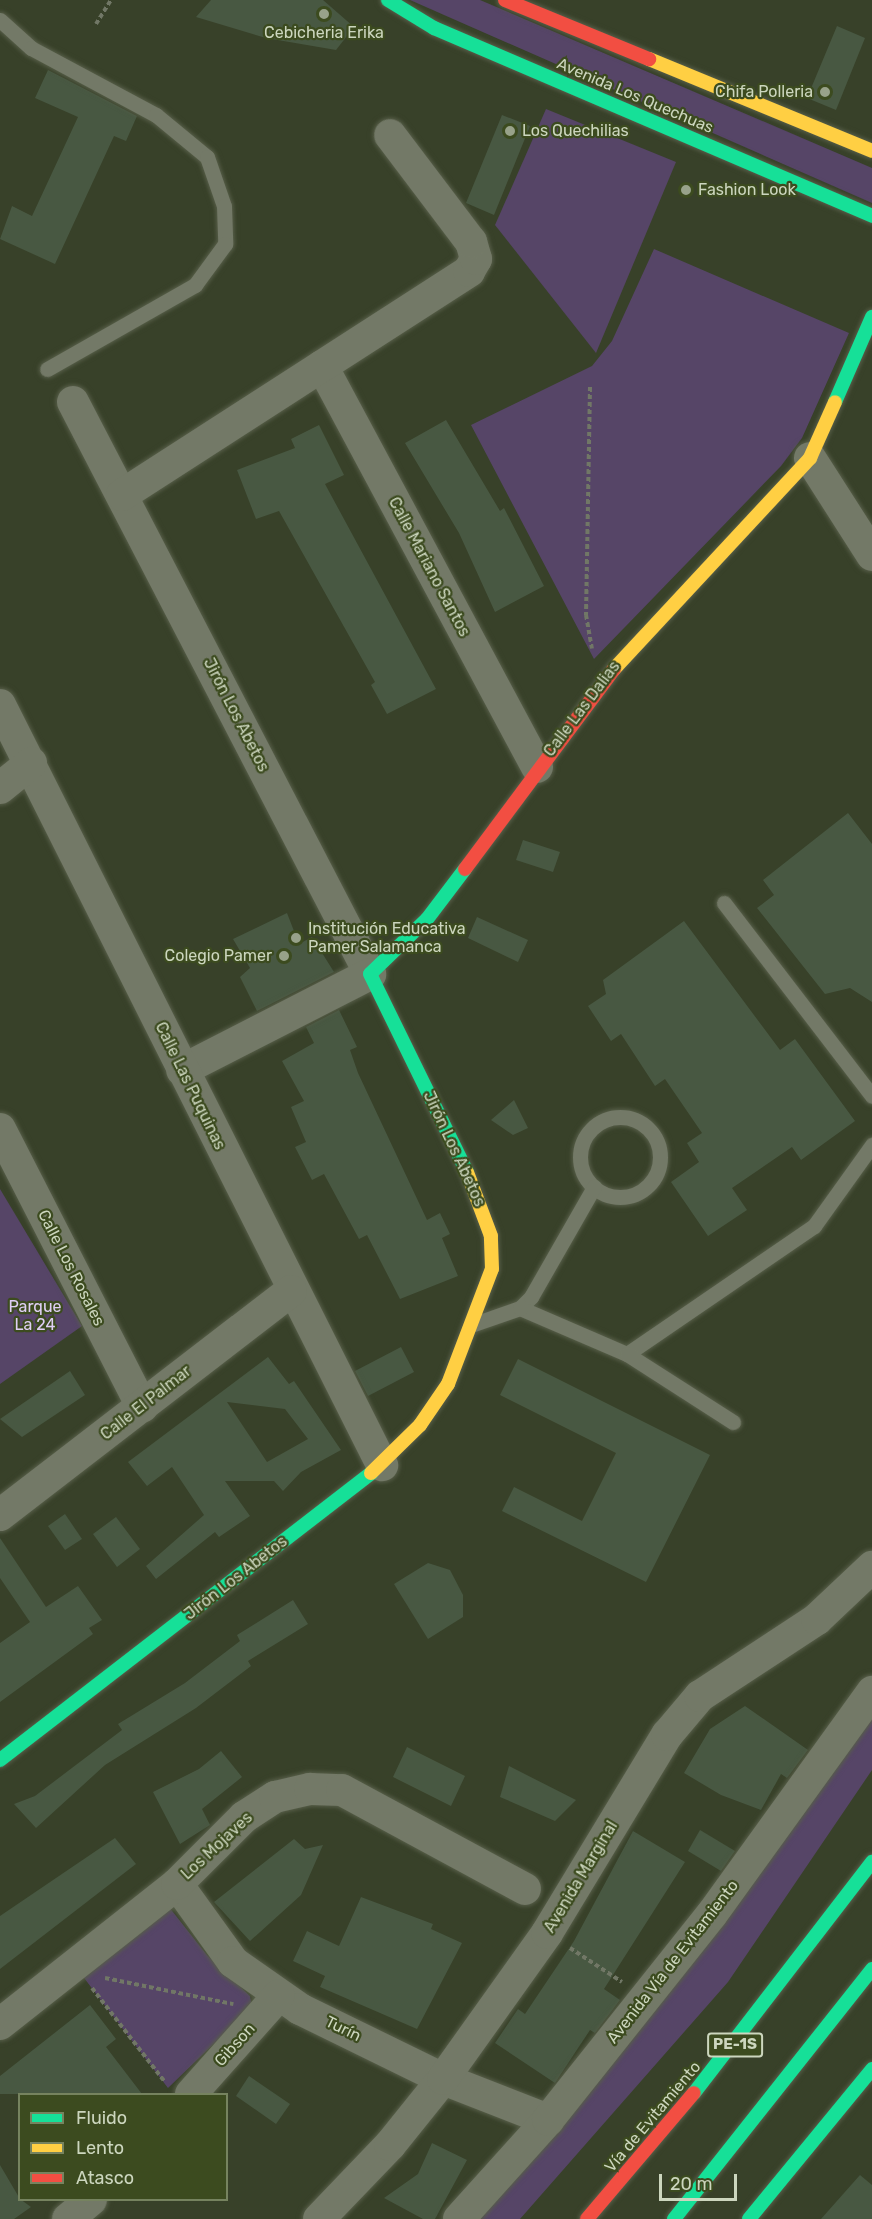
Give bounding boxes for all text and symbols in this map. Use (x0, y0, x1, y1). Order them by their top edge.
marker: Cebicheria Erika (317, 7, 331, 21)
place label: Cebicheria Erika (264, 23, 384, 43)
street label: Avenida Los Quechuas (554, 54, 716, 138)
place label: Chifa Polleria (715, 82, 813, 102)
marker: Chifa Polleria (818, 85, 832, 99)
place label: Los Quechilias (522, 121, 629, 141)
marker: Los Quechilias (503, 124, 517, 138)
place label: Fashion Look (698, 180, 796, 200)
marker: Fashion Look (679, 183, 693, 197)
street label: Calle Mariano Santos (384, 494, 474, 640)
street label: Jirón Los Abetos (199, 655, 273, 775)
street label: Calle Las Dalias (540, 657, 624, 761)
place label: Institución Educativa Pamer Salamanca (308, 919, 466, 957)
marker: Institución Educativa Pamer Salamanca (289, 931, 303, 945)
place label: Colegio Pamer (165, 946, 272, 966)
marker: Colegio Pamer (277, 949, 291, 963)
street label: Calle Las Puquinas (151, 1019, 229, 1153)
street label: Jirón Los Abetos (419, 1088, 489, 1210)
street label: Calle Los Rosales (33, 1207, 109, 1329)
park label: Parque La 24 (9, 1297, 61, 1335)
street label: Calle El Palmar (97, 1362, 195, 1444)
street label: Jirón Los Abetos (181, 1532, 291, 1624)
street label: Los Mojaves (177, 1808, 257, 1884)
street label: Avenida Marginal (540, 1818, 622, 1936)
street label: Avenida Vía de Evitamiento (603, 1876, 743, 2048)
street label: Turín (322, 2012, 364, 2046)
street label: Gibson (211, 2020, 259, 2070)
road number: PE-1S (706, 2033, 764, 2057)
street label: Vía de Evitamiento (601, 2058, 705, 2176)
legend (18, 2093, 228, 2201)
text: Fluido (76, 2107, 127, 2129)
text: Lento (76, 2137, 124, 2159)
scale bar (662, 2162, 740, 2200)
text: Atasco (76, 2167, 134, 2189)
text: 20 m (670, 2173, 712, 2195)

